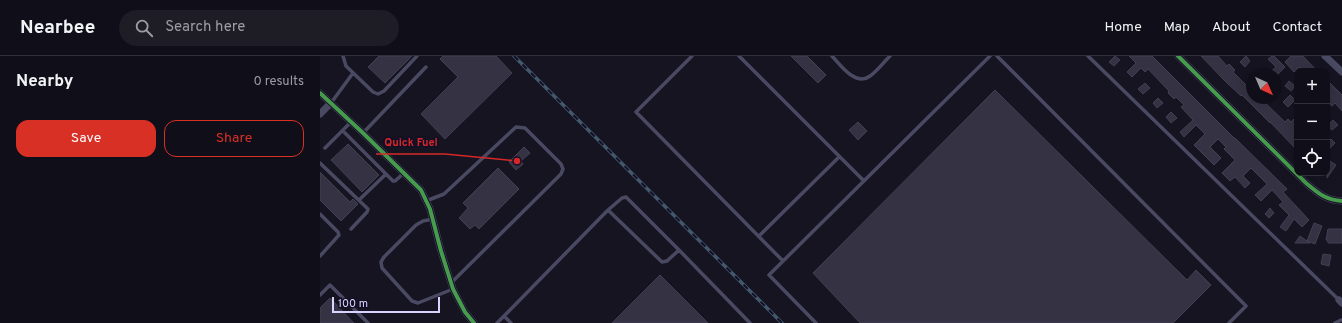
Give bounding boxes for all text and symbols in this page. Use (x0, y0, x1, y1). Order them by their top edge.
search box (119, 10, 399, 46)
text: Nearbee (20, 16, 95, 40)
icon: search (133, 17, 155, 39)
text: Search here (165, 18, 245, 37)
text: Home (1105, 19, 1142, 36)
text: Map (1164, 19, 1190, 36)
text: About (1212, 19, 1251, 36)
text: Contact (1273, 19, 1322, 36)
north arrow (1246, 68, 1282, 104)
map controls (1294, 68, 1330, 176)
button: + (1294, 68, 1330, 104)
text: Nearby (16, 71, 73, 93)
text: 0 results (253, 74, 304, 90)
button: − (1294, 104, 1330, 140)
button: Save (16, 120, 156, 157)
button: Share (164, 120, 304, 157)
callout: Quick Fuel (376, 131, 445, 154)
text: Quick Fuel (384, 136, 438, 150)
button: locate (1294, 140, 1330, 176)
scale bar (332, 295, 440, 314)
text: 100 m (338, 297, 368, 311)

